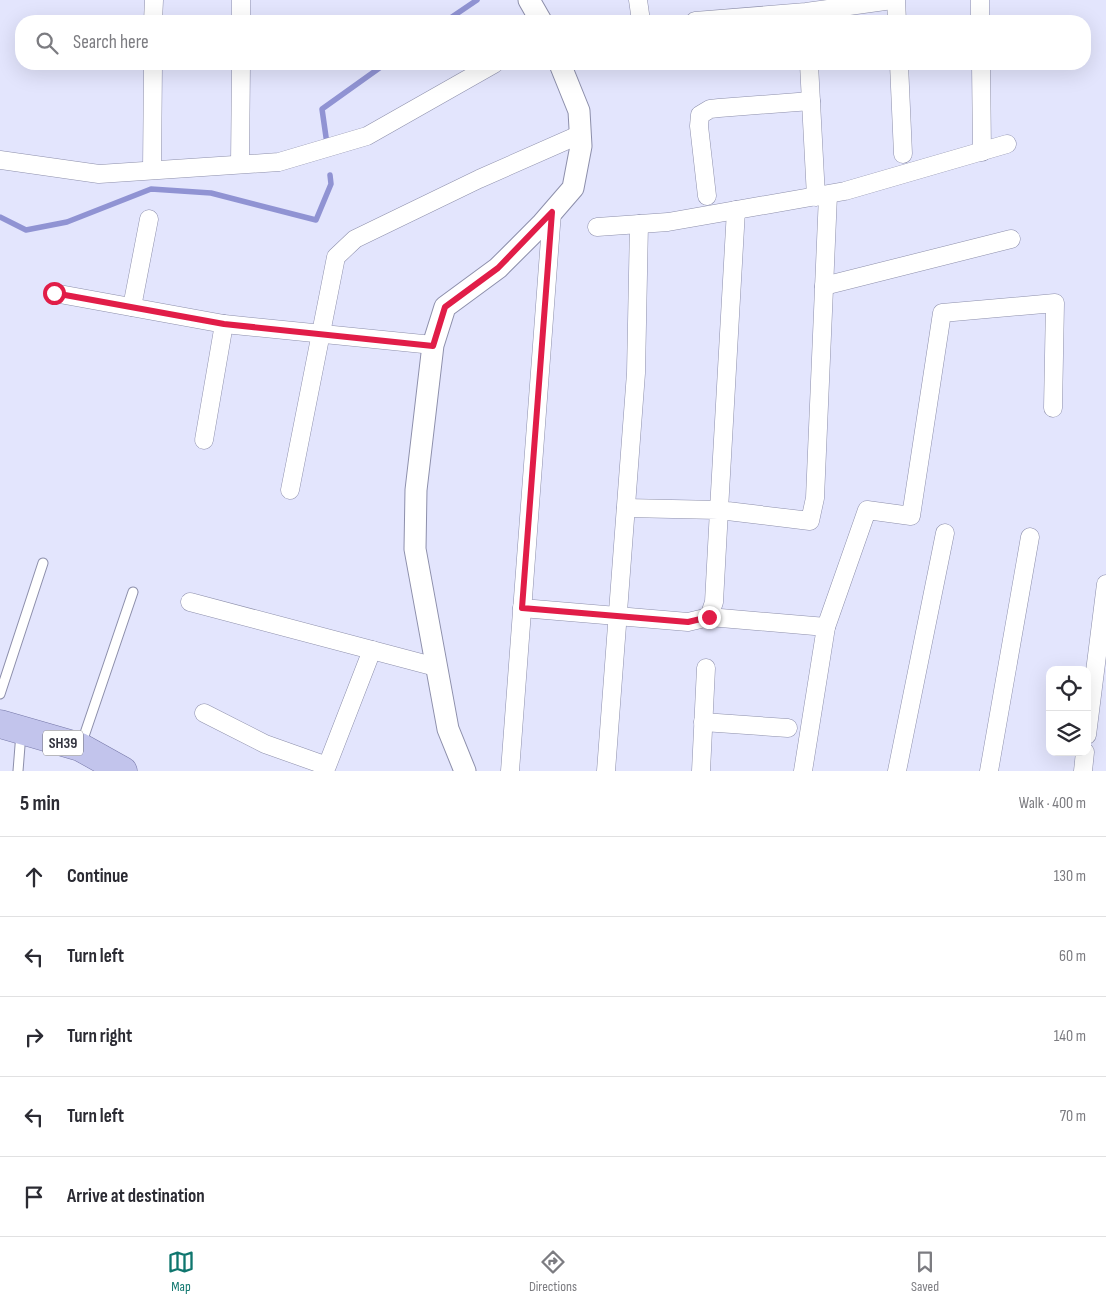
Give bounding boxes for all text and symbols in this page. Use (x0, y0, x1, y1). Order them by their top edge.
search box (15, 15, 1091, 70)
icon: search (33, 29, 61, 57)
text: Search here (73, 31, 149, 54)
route start (43, 282, 66, 305)
route end (698, 606, 721, 629)
map controls (1046, 666, 1091, 756)
button: locate (1046, 666, 1091, 711)
button: layers (1046, 711, 1091, 756)
road number: SH39 (43, 730, 83, 756)
text: 5 min (20, 791, 60, 816)
text: Walk · 400 m (1019, 794, 1086, 813)
icon: ahead (20, 863, 48, 891)
text: Continue (67, 865, 128, 888)
text: 130 m (1054, 867, 1086, 886)
icon: left (20, 943, 48, 971)
text: Turn left (67, 945, 124, 968)
text: 60 m (1059, 947, 1086, 966)
icon: right (20, 1023, 48, 1051)
text: Turn right (67, 1025, 132, 1048)
text: 140 m (1054, 1027, 1086, 1046)
icon: left (20, 1103, 48, 1131)
text: Turn left (67, 1105, 124, 1128)
text: 70 m (1060, 1107, 1086, 1126)
icon: arrive (20, 1183, 48, 1211)
text: Arrive at destination (67, 1185, 205, 1208)
tab: Map (167, 1248, 195, 1295)
tab: Directions (529, 1248, 577, 1295)
tab: Saved (911, 1248, 939, 1295)

